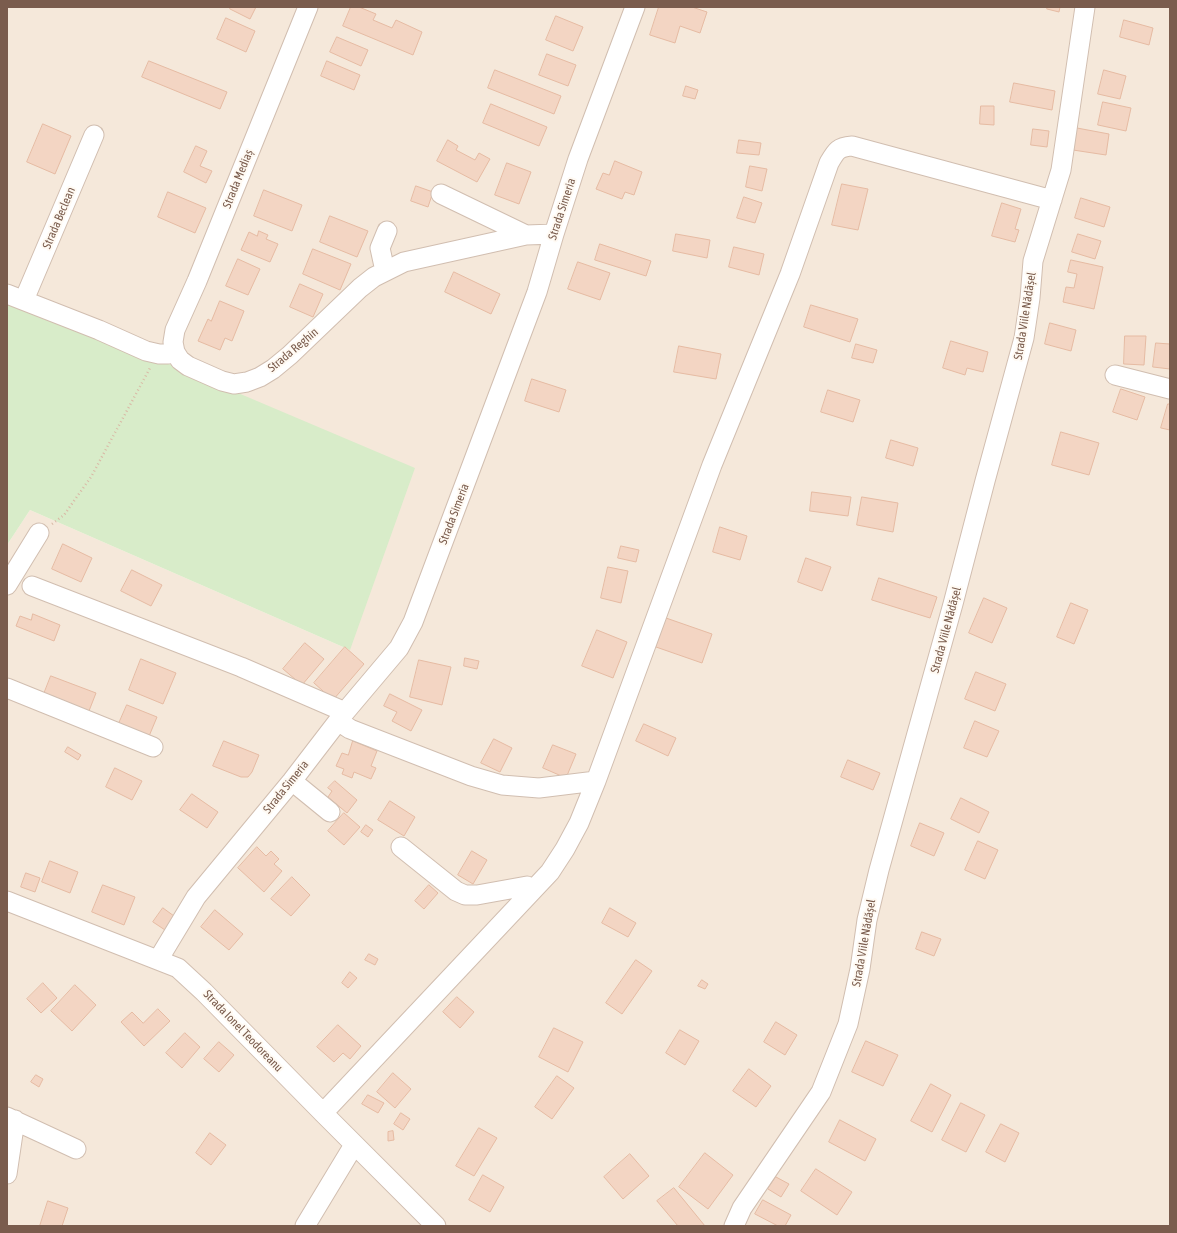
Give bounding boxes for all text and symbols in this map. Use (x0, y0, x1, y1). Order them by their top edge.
street label: Strada Mediaș (220, 148, 256, 210)
street label: Strada Simeria (545, 176, 579, 242)
street label: Strada Beclean (40, 185, 78, 251)
street label: Strada Viile Nădășel (1011, 271, 1039, 361)
street label: Strada Reghin (265, 325, 321, 375)
street label: Strada Simeria (436, 482, 472, 546)
street label: Strada Viile Nădășel (928, 585, 964, 675)
street label: Strada Simeria (260, 758, 312, 816)
street label: Strada Viile Nădășel (849, 898, 879, 988)
street label: Strada Ionel Teodoreanu (200, 987, 286, 1075)

